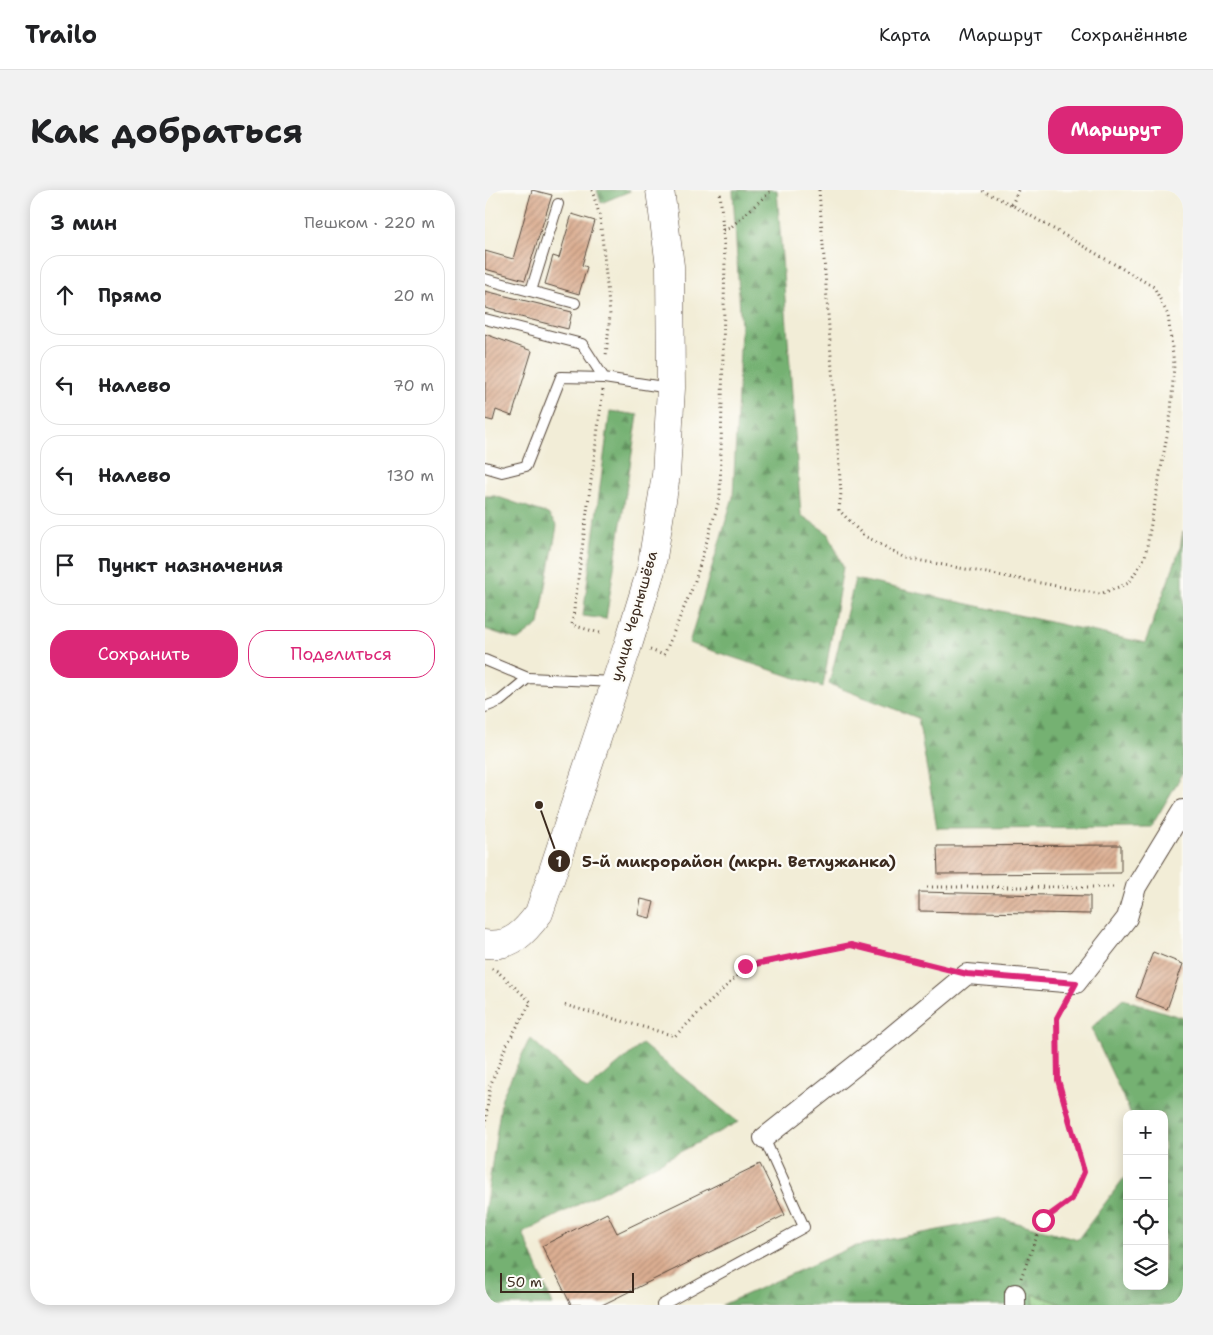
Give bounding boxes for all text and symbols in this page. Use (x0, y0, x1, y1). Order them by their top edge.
text: Trailo (25, 19, 97, 51)
text: Карта (879, 23, 930, 47)
text: Маршрут (958, 23, 1042, 47)
text: Сохранённые (1070, 23, 1188, 47)
button: Маршрут (1048, 106, 1183, 154)
text: Как добраться (30, 107, 303, 154)
text: 3 мин (50, 209, 117, 237)
text: Пешком · 220 m (304, 212, 435, 233)
icon: ahead (51, 281, 79, 309)
text: Прямо (98, 283, 162, 308)
text: 20 m (393, 285, 434, 306)
icon: left (51, 371, 79, 399)
text: Налево (98, 373, 171, 398)
text: 70 m (393, 375, 434, 396)
icon: left (51, 461, 79, 489)
text: Налево (98, 463, 171, 488)
text: 130 m (387, 465, 434, 486)
street label: улица Чернышёва (606, 548, 662, 684)
icon: arrive (51, 551, 79, 579)
text: Пункт назначения (98, 553, 283, 578)
button: Сохранить (50, 630, 238, 678)
button: Поделиться (248, 630, 435, 678)
callout: 5-й микрорайон (мкрн. Ветлужанка) (547, 846, 906, 877)
text: 5-й микрорайон (мкрн. Ветлужанка) (582, 851, 896, 872)
text: 1 (556, 852, 563, 872)
route end (734, 955, 757, 978)
map controls (1123, 1110, 1168, 1290)
button: + (1123, 1110, 1168, 1155)
button: − (1123, 1155, 1168, 1200)
button: locate (1123, 1200, 1168, 1245)
route start (1032, 1209, 1055, 1232)
button: layers (1123, 1245, 1168, 1290)
scale bar (500, 1270, 634, 1293)
text: 50 m (507, 1273, 542, 1291)

